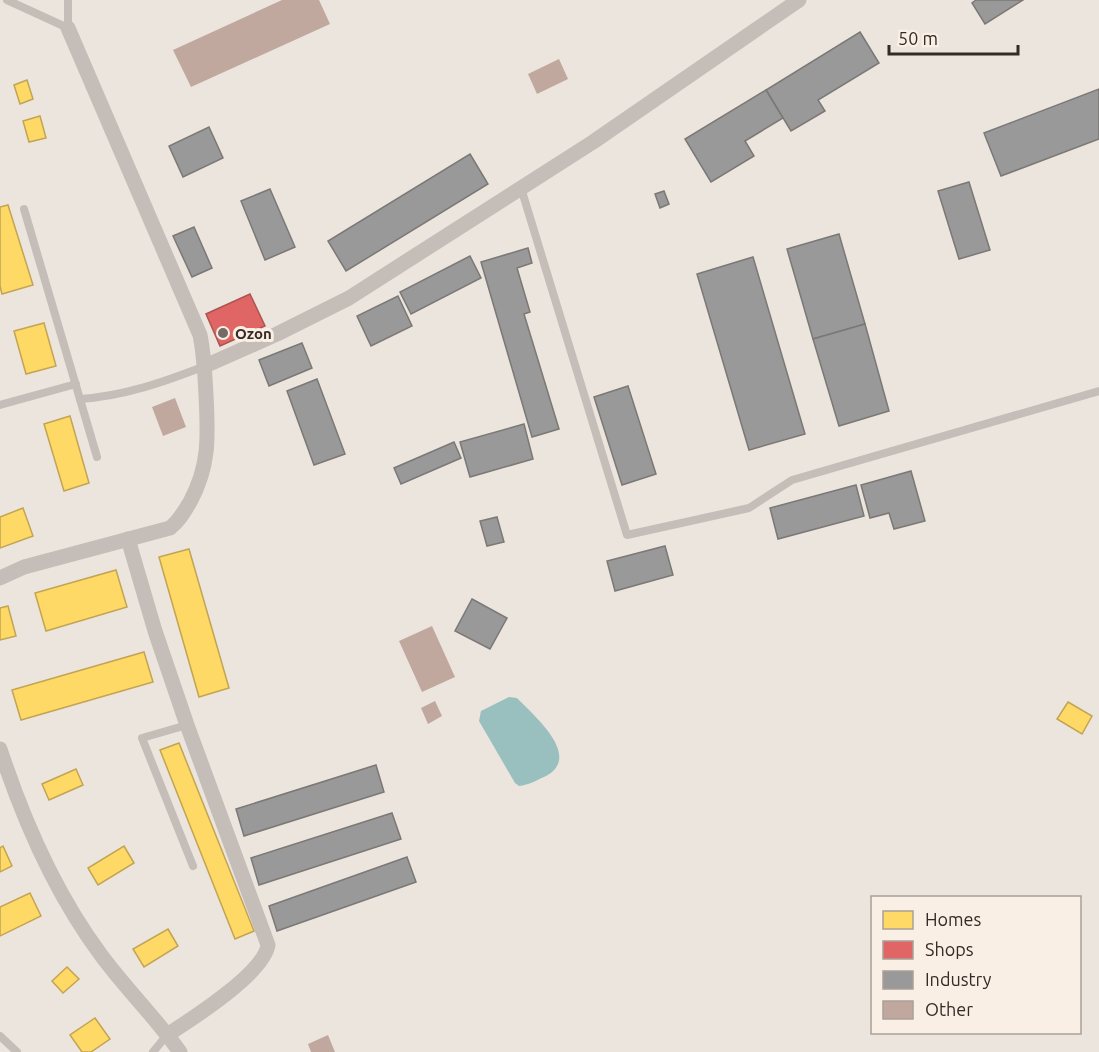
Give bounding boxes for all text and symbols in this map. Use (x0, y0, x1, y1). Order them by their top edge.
scale bar (889, 18, 1018, 56)
text: 50 m (898, 28, 938, 48)
place label: Ozon (235, 325, 272, 342)
marker: Ozon (216, 326, 230, 340)
legend (871, 896, 1081, 1034)
text: Homes (925, 909, 982, 929)
text: Shops (925, 939, 974, 959)
text: Industry (925, 969, 992, 989)
text: Other (925, 999, 973, 1019)

